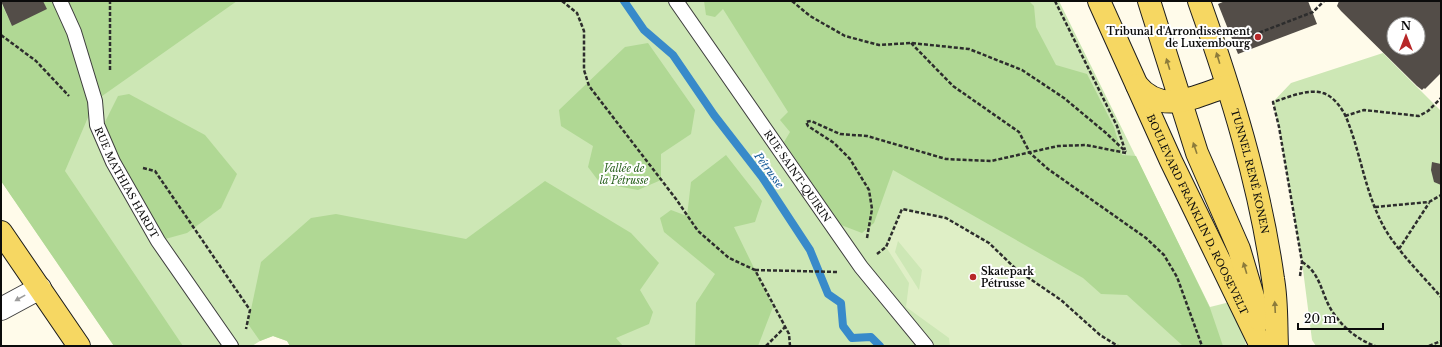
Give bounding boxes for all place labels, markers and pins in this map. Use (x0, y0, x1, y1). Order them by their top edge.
place label: Tribunal d'Arrondissement de Luxembourg (1106, 25, 1251, 50)
marker: Tribunal d'Arrondissement de Luxembourg (1253, 32, 1263, 42)
place label: Skatepark Pétrusse (981, 265, 1034, 290)
marker: Skatepark Pétrusse (968, 272, 978, 282)

